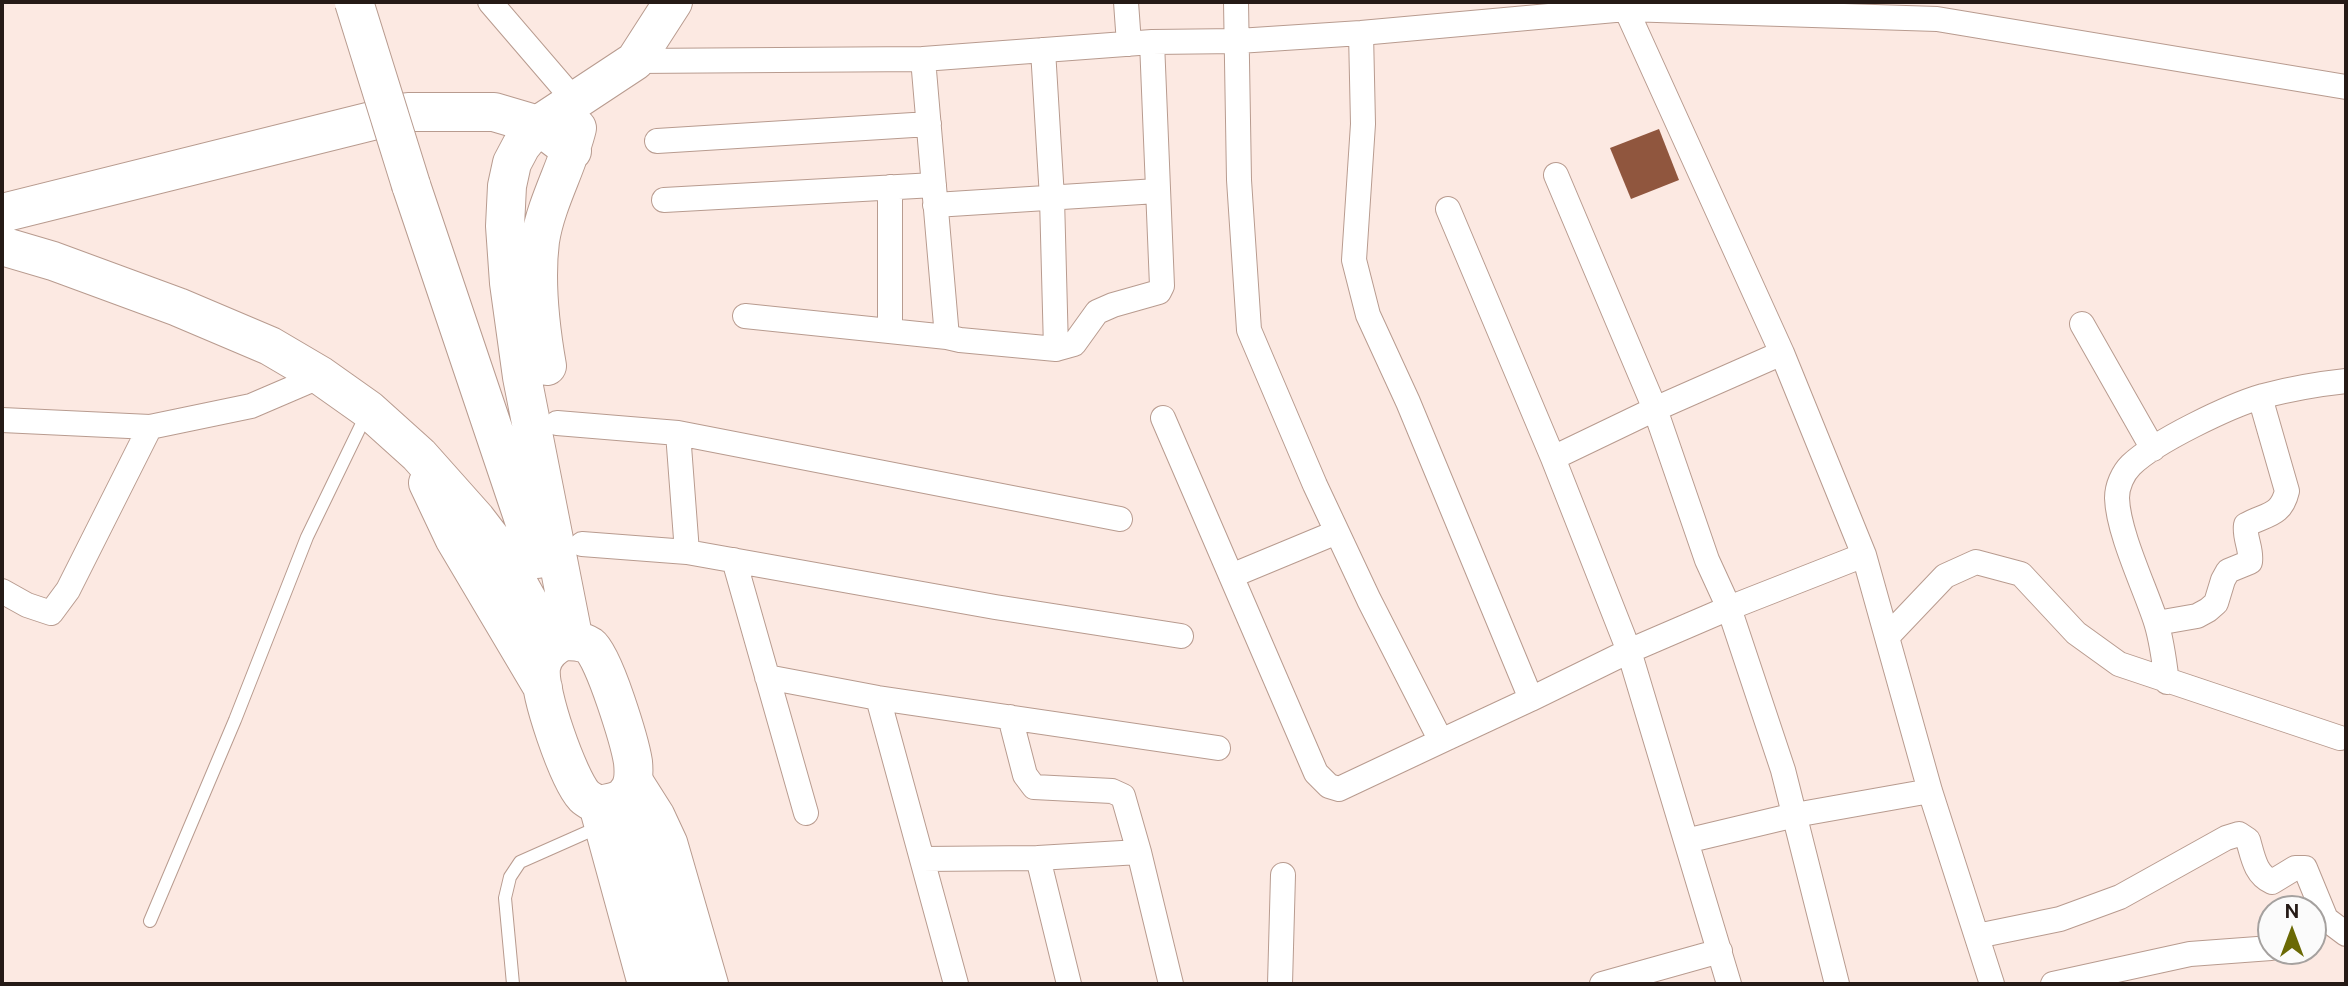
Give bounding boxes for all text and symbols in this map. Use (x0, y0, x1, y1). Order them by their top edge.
north arrow (2257, 895, 2327, 965)
text: N (2285, 900, 2299, 922)

